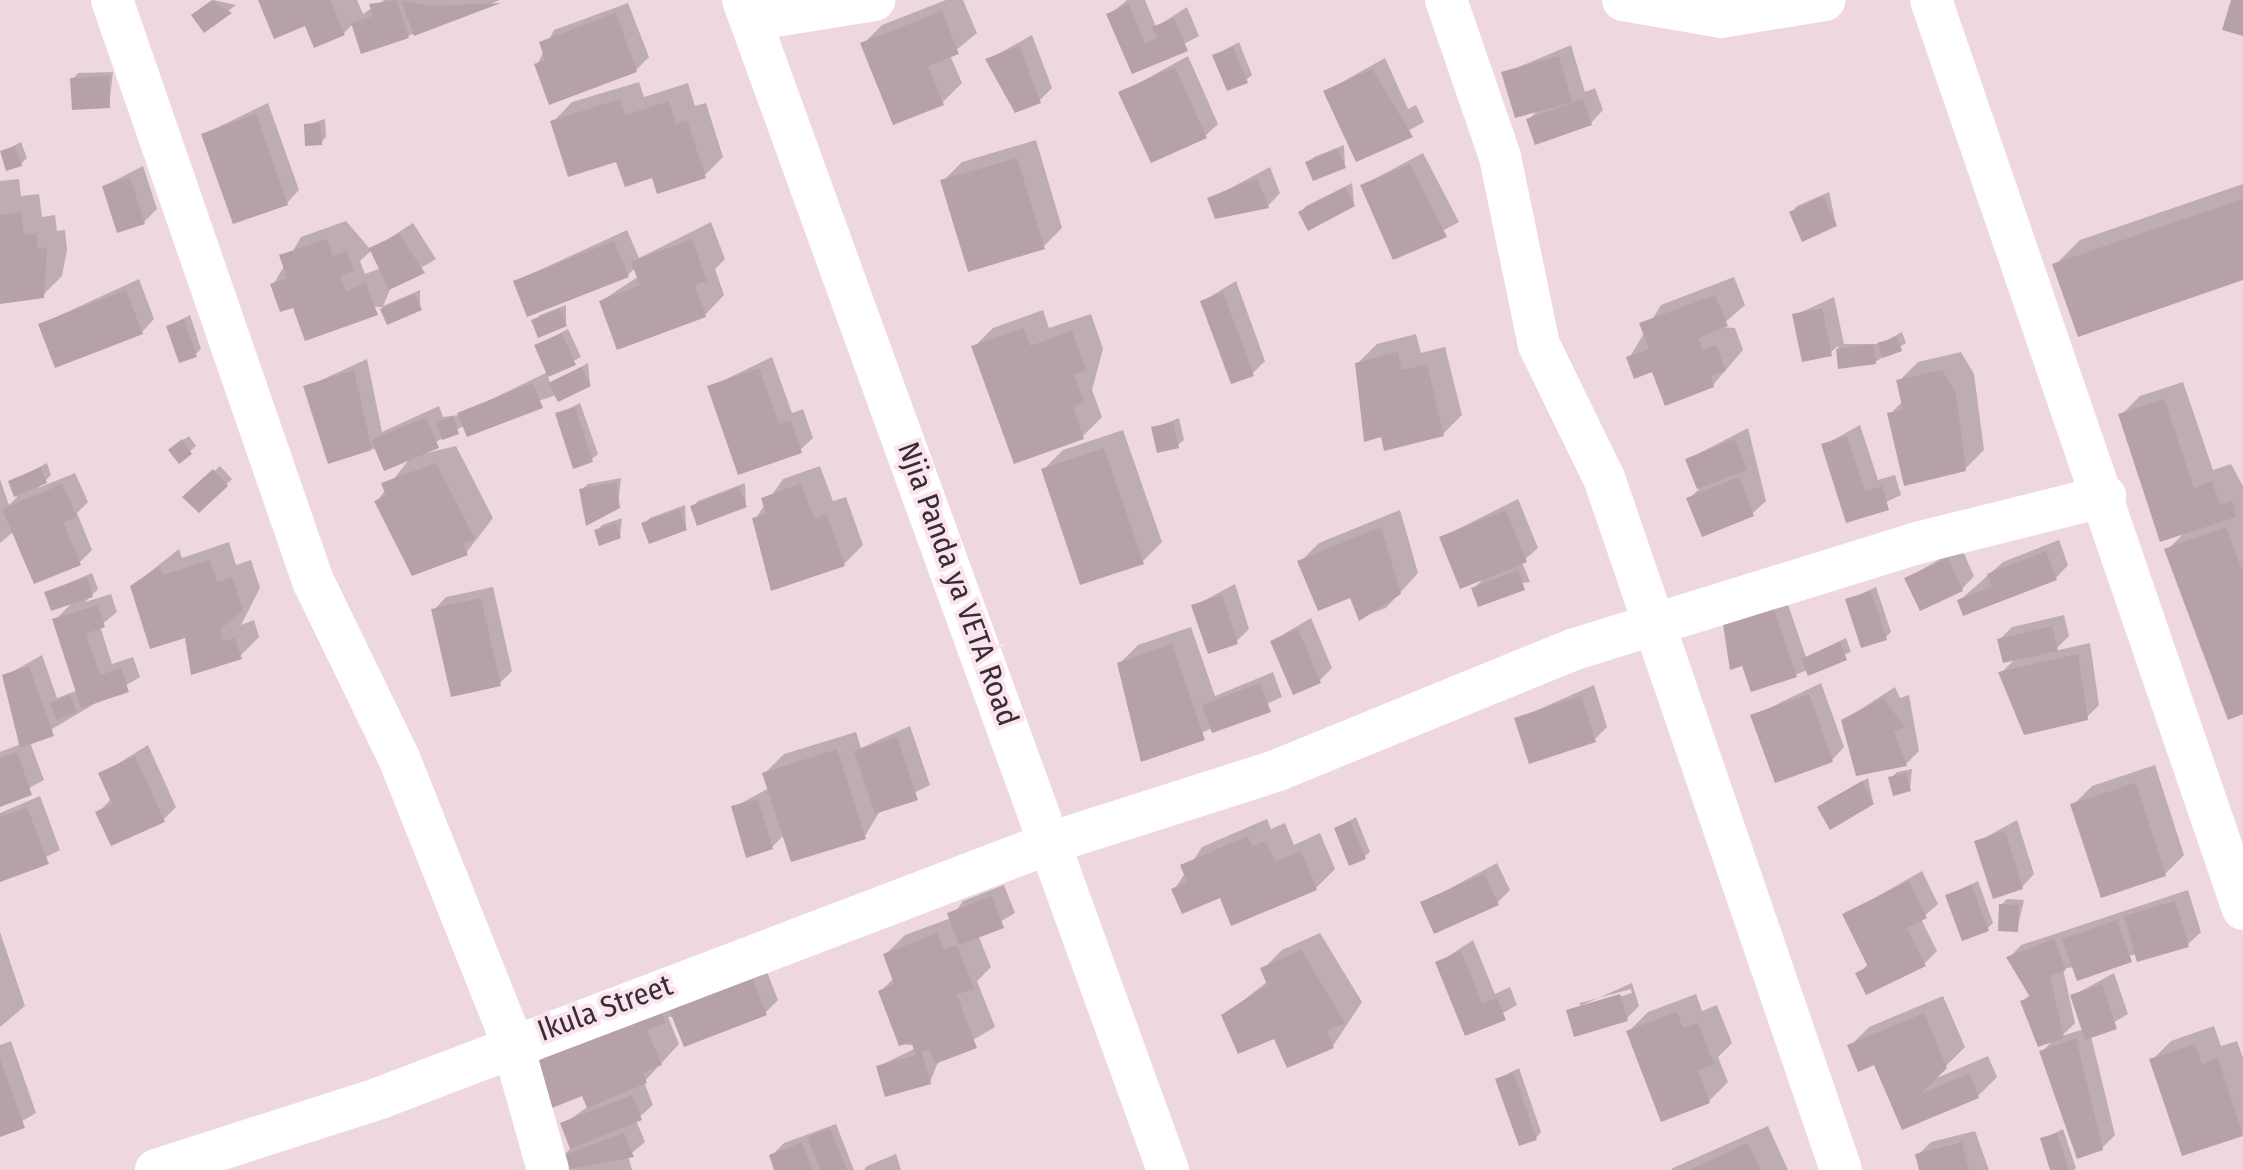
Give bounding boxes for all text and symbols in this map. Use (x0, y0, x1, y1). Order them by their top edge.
street label: Njia Panda ya VETA Road (890, 437, 1026, 731)
street label: Ikula Street (533, 967, 677, 1049)

